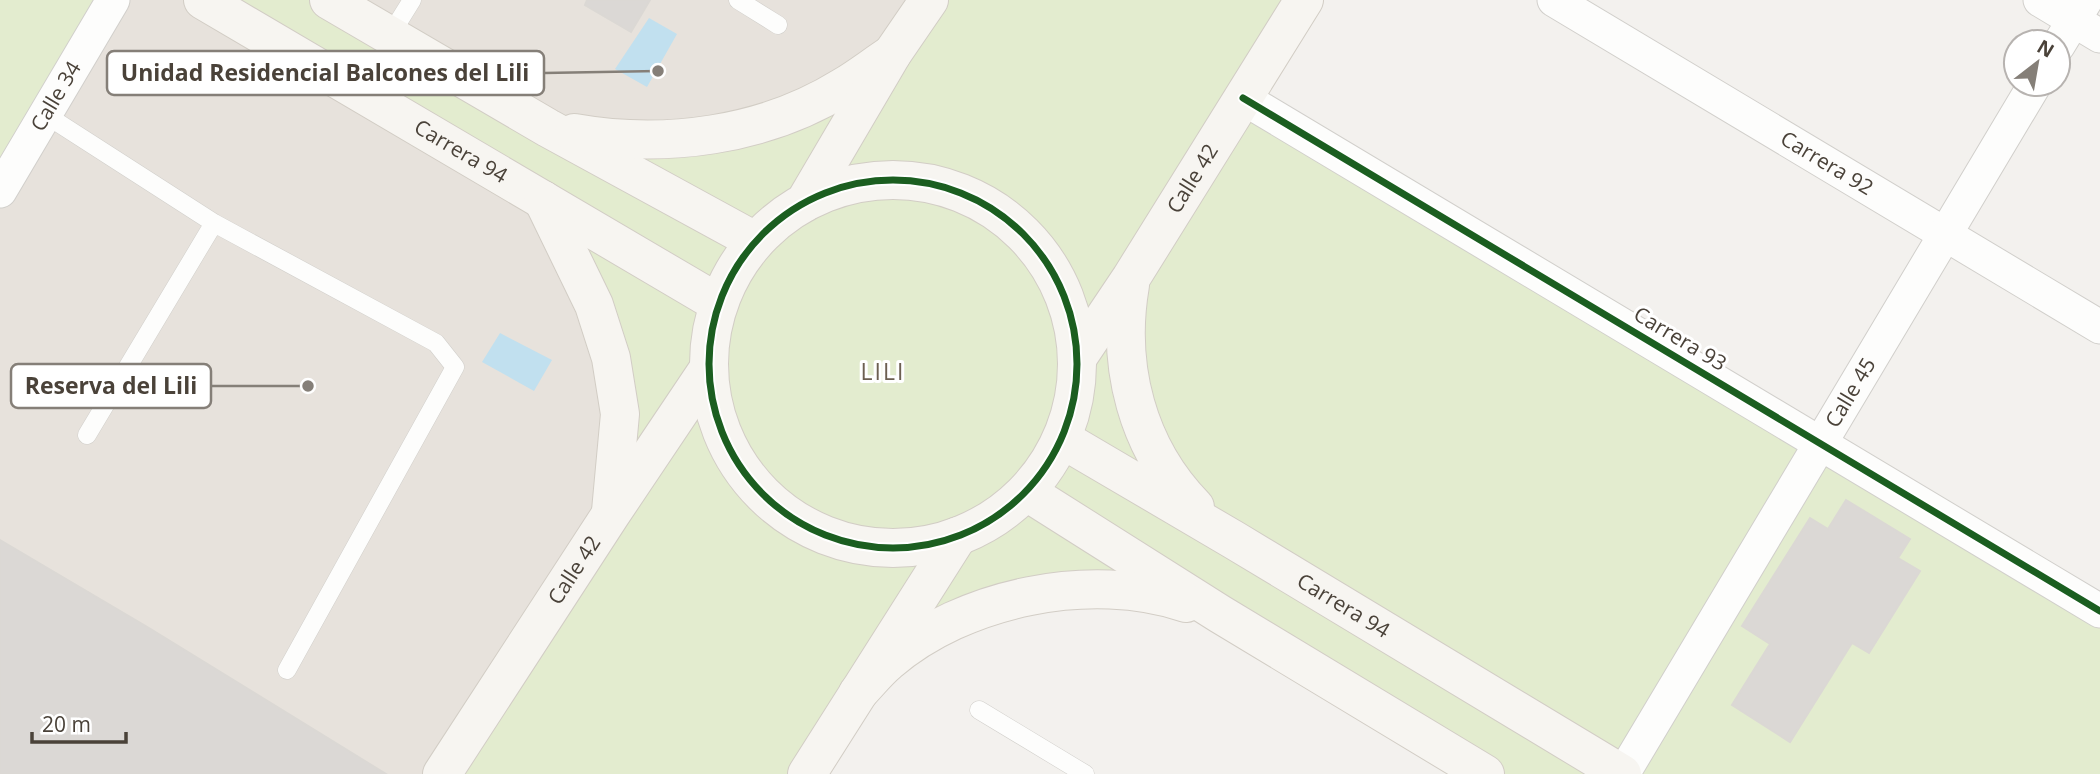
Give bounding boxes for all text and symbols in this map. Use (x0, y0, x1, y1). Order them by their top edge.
north arrow (2002, 28, 2072, 98)
text: N (2032, 33, 2059, 64)
callout: Unidad Residencial Balcones del Lili (107, 51, 544, 95)
street label: Calle 34 (24, 56, 87, 136)
text: Unidad Residencial Balcones del Lili (121, 56, 529, 88)
street label: Carrera 94 (409, 112, 513, 189)
street label: Carrera 92 (1776, 124, 1879, 201)
street label: Calle 42 (1160, 138, 1224, 218)
street label: Carrera 93 (1629, 299, 1732, 377)
street label: Calle 45 (1818, 352, 1881, 432)
district label: LILI (861, 355, 905, 387)
callout: Reserva del Lili (11, 364, 211, 408)
text: Reserva del Lili (25, 369, 197, 401)
street label: Calle 42 (541, 530, 606, 610)
street label: Carrera 94 (1292, 566, 1395, 644)
scale bar (32, 700, 126, 744)
text: 20 m (42, 710, 91, 738)

